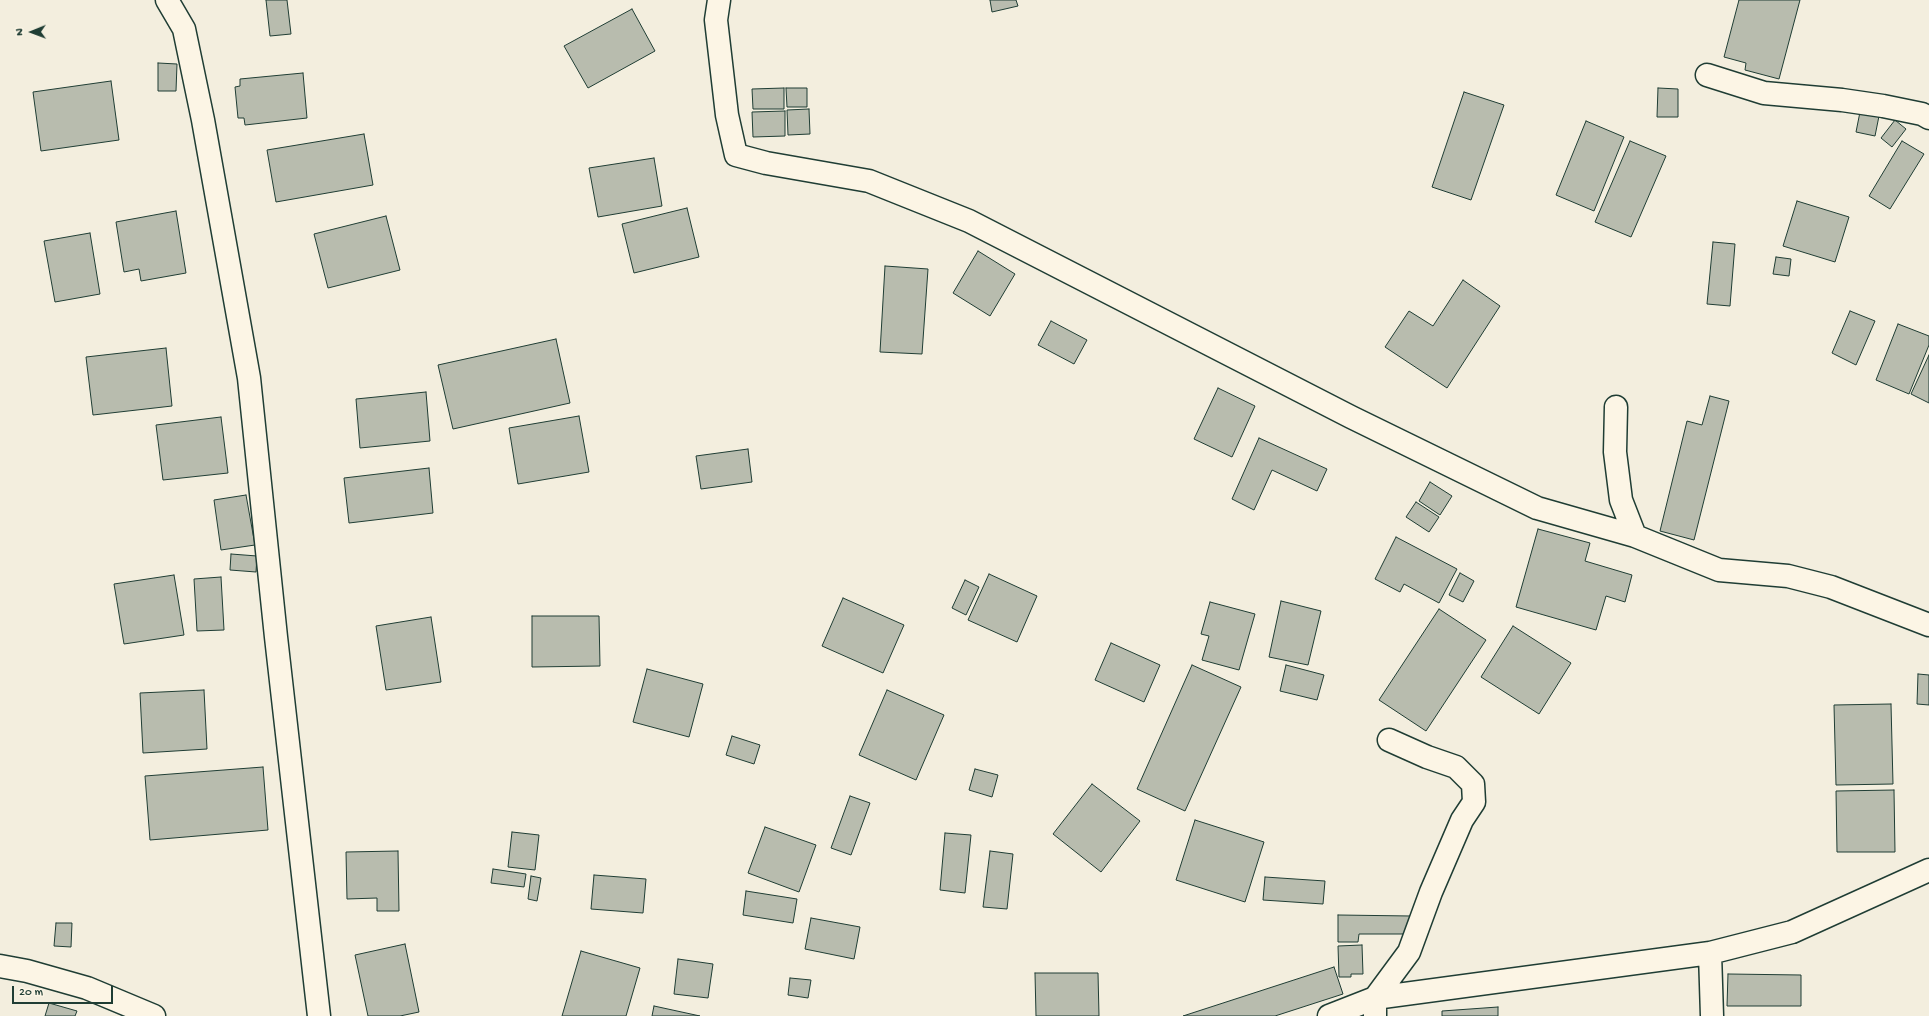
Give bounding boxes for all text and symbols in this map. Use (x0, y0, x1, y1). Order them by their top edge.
north arrow (12, 12, 52, 52)
text: N (14, 29, 26, 36)
scale bar (14, 978, 115, 1004)
text: 20 m (19, 986, 43, 1000)

